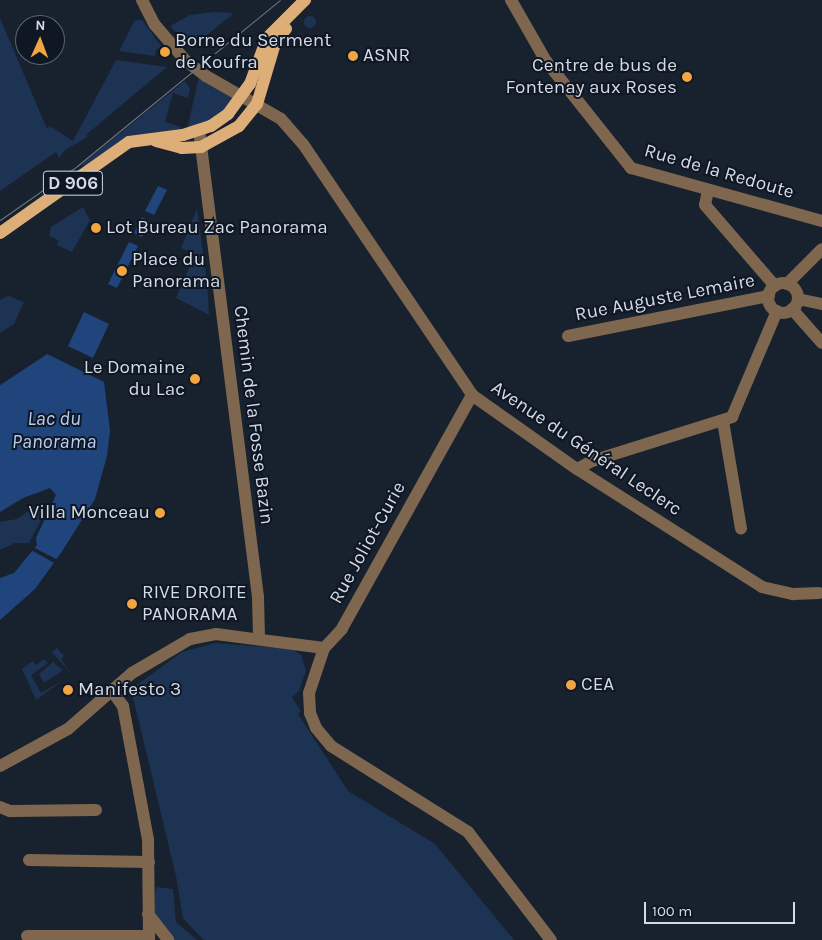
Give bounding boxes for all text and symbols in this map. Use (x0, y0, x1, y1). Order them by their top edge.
north arrow (15, 15, 65, 65)
text: N (35, 17, 46, 34)
place label: Borne du Serment de Koufra (175, 30, 331, 74)
place label: ASNR (363, 45, 410, 67)
marker: Borne du Serment de Koufra (159, 46, 171, 58)
marker: ASNR (347, 50, 359, 62)
place label: Centre de bus de Fontenay aux Roses (506, 55, 677, 99)
marker: Centre de bus de Fontenay aux Roses (681, 71, 693, 83)
street label: Rue de la Redoute (642, 140, 796, 204)
road number: D 906 (42, 168, 104, 198)
place label: Lot Bureau Zac Panorama (106, 217, 328, 239)
marker: Lot Bureau Zac Panorama (90, 222, 102, 234)
place label: Place du Panorama (132, 249, 220, 293)
marker: Place du Panorama (116, 265, 128, 277)
street label: Rue Auguste Lemaire (573, 269, 757, 327)
street label: Chemin de la Fosse Bazin (228, 304, 278, 526)
place label: Le Domaine du Lac (84, 357, 185, 401)
marker: Le Domaine du Lac (189, 373, 201, 385)
street label: Avenue du Général Leclerc (486, 377, 686, 521)
water label: Lac du Panorama (12, 407, 96, 454)
street label: Rue Joliot-Curie (325, 478, 411, 608)
place label: Villa Monceau (29, 502, 150, 524)
marker: Villa Monceau (154, 507, 166, 519)
place label: RIVE DROITE PANORAMA (142, 582, 247, 626)
marker: RIVE DROITE PANORAMA (126, 598, 138, 610)
place label: CEA (581, 674, 614, 696)
place label: Manifesto 3 (78, 679, 181, 701)
marker: CEA (565, 679, 577, 691)
marker: Manifesto 3 (62, 684, 74, 696)
scale bar (647, 892, 798, 924)
text: 100 m (652, 902, 692, 920)

